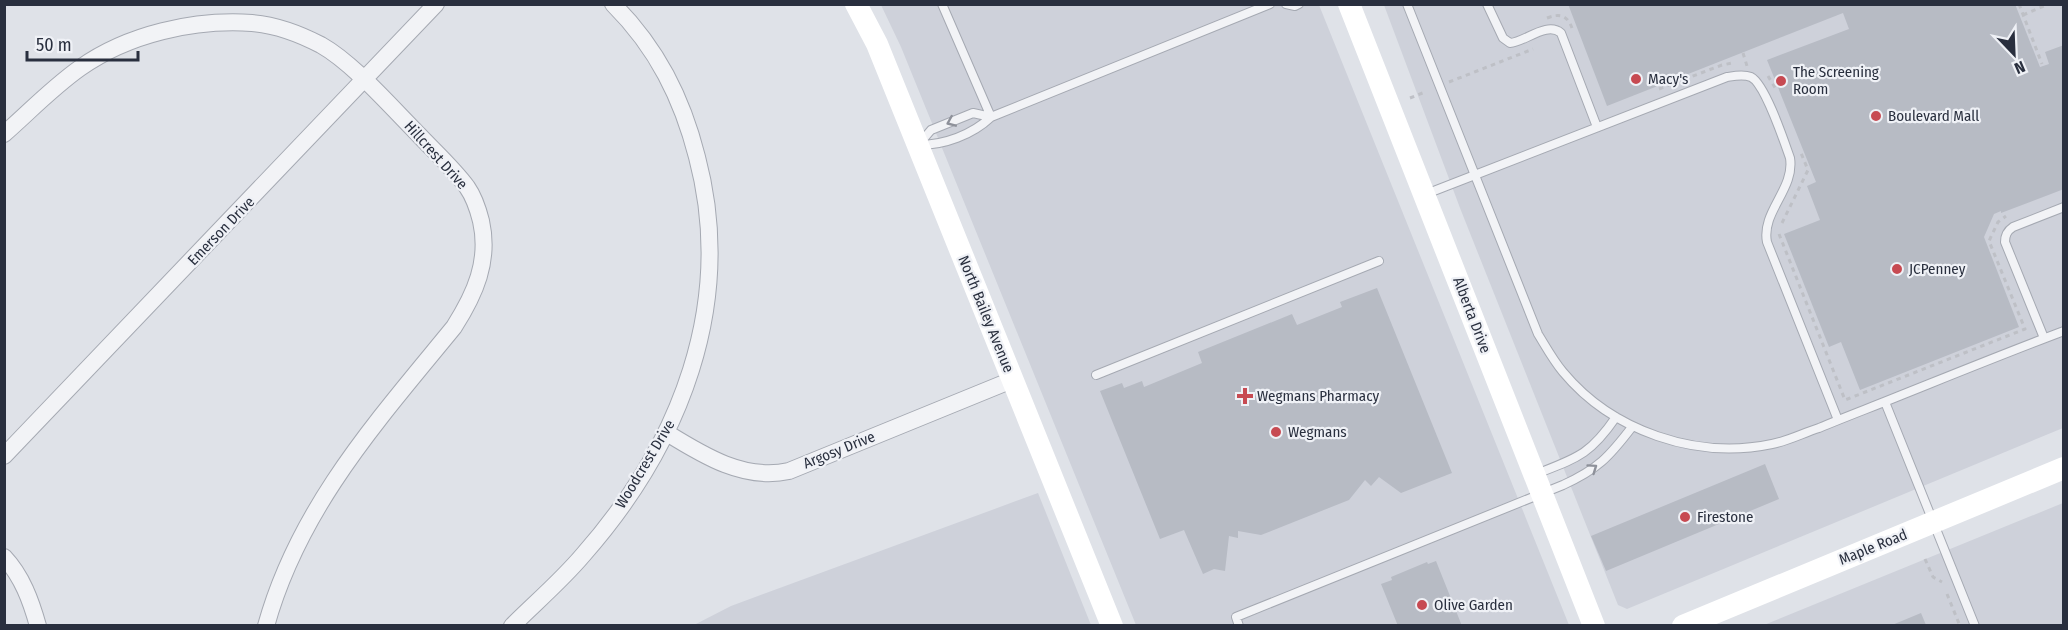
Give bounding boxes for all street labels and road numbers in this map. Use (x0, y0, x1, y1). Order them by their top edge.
street label: Hillcrest Drive (401, 117, 471, 193)
street label: Emerson Drive (184, 193, 258, 269)
street label: North Bailey Avenue (954, 253, 1018, 375)
street label: Alberta Drive (1449, 274, 1495, 356)
street label: Woodcrest Drive (611, 416, 679, 512)
street label: Argosy Drive (800, 427, 878, 473)
street label: Maple Road (1836, 525, 1910, 569)

